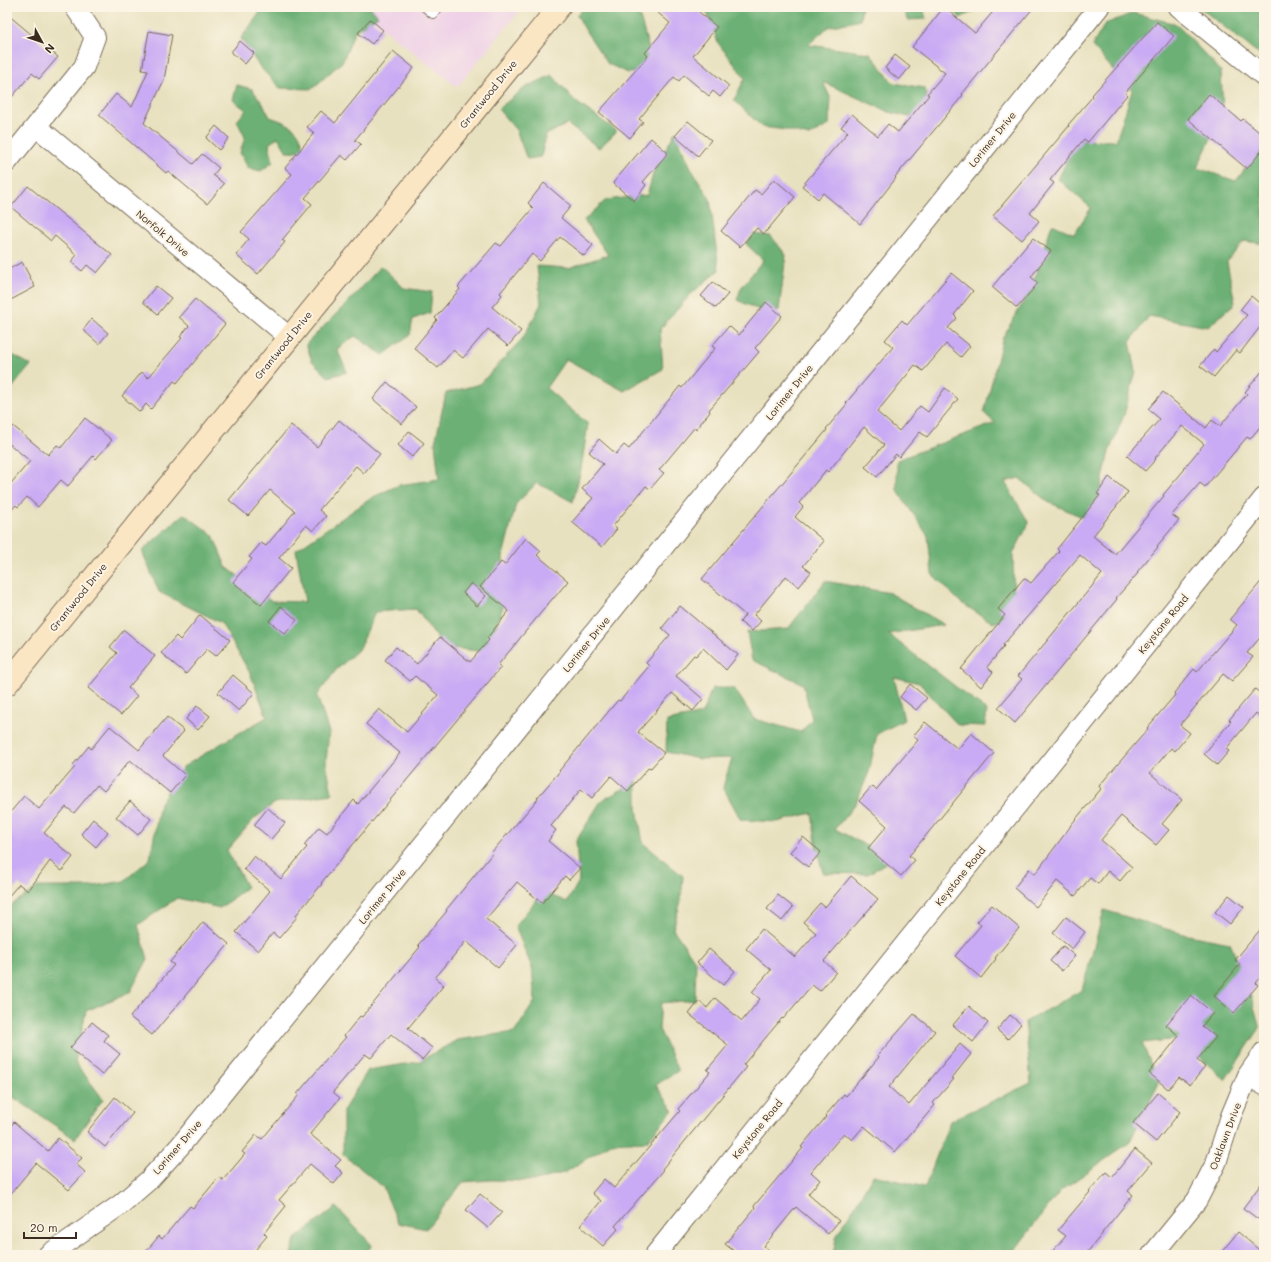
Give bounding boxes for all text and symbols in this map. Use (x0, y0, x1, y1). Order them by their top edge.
north arrow (22, 22, 62, 62)
text: N (42, 41, 58, 57)
street label: Grantwood Drive (456, 57, 520, 131)
street label: Lorimer Drive (965, 108, 1019, 170)
street label: Norfolk Drive (133, 207, 193, 259)
street label: Grantwood Drive (251, 308, 315, 382)
street label: Lorimer Drive (762, 361, 816, 423)
street label: Grantwood Drive (46, 560, 110, 634)
street label: Keystone Road (1135, 591, 1191, 657)
street label: Lorimer Drive (559, 613, 613, 675)
street label: Keystone Road (932, 843, 988, 909)
street label: Lorimer Drive (355, 865, 409, 927)
street label: Keystone Road (729, 1096, 785, 1162)
street label: Oaklawn Drive (1206, 1100, 1244, 1172)
street label: Lorimer Drive (149, 1117, 205, 1177)
scale bar (24, 1214, 76, 1240)
text: 20 m (30, 1219, 58, 1235)

